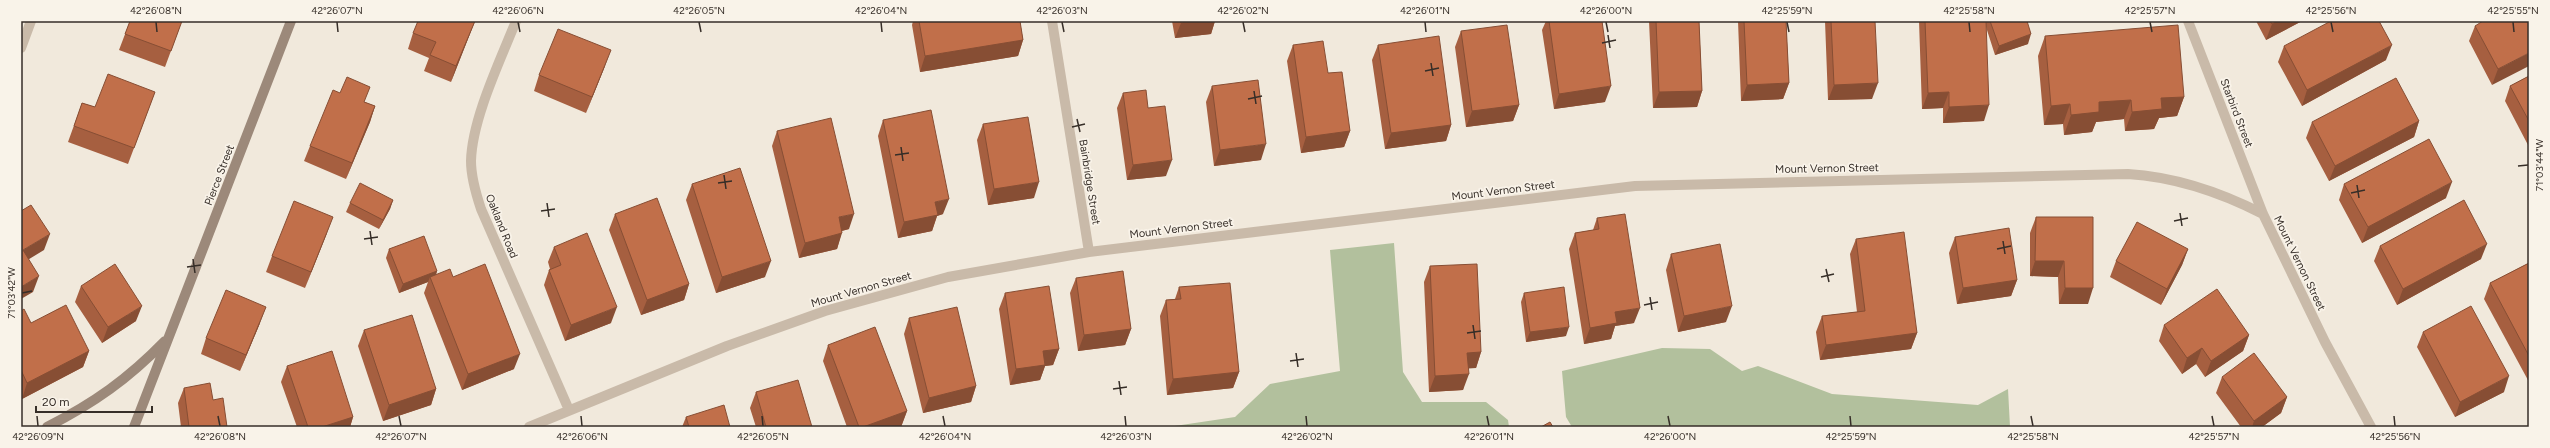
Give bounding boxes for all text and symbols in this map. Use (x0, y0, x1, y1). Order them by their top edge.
text: 42°26'08"N (130, 4, 182, 17)
text: 42°26'07"N (311, 4, 363, 17)
text: 42°26'06"N (492, 4, 544, 17)
text: 42°26'05"N (673, 4, 725, 17)
text: 42°26'04"N (855, 4, 907, 17)
text: 42°26'03"N (1036, 4, 1088, 17)
text: 42°26'02"N (1217, 4, 1269, 17)
text: 42°26'01"N (1400, 4, 1450, 17)
text: 42°26'00"N (1580, 4, 1632, 17)
text: 42°25'59"N (1761, 4, 1813, 17)
text: 42°25'58"N (1943, 4, 1995, 17)
text: 42°25'57"N (2125, 4, 2175, 17)
text: 42°25'56"N (2305, 4, 2357, 17)
text: 42°25'55"N (2487, 4, 2539, 17)
street label: Starbird Street (2217, 77, 2256, 150)
text: 71°03'44"W (2533, 138, 2546, 191)
street label: Bainbridge Street (1076, 139, 1103, 226)
street label: Pierce Street (202, 143, 237, 207)
street label: Mount Vernon Street (1775, 161, 1879, 176)
street label: Mount Vernon Street (1451, 178, 1555, 203)
street label: Oakland Road (483, 192, 520, 260)
street label: Mount Vernon Street (2271, 214, 2328, 313)
street label: Mount Vernon Street (1129, 216, 1233, 241)
text: 71°03'42"W (5, 267, 18, 319)
street label: Mount Vernon Street (809, 269, 913, 310)
scale bar (36, 388, 152, 414)
text: 20 m (42, 395, 70, 409)
text: 42°26'09"N (12, 430, 64, 443)
text: 42°26'08"N (194, 430, 246, 443)
text: 42°26'07"N (375, 430, 427, 443)
text: 42°26'06"N (556, 430, 608, 443)
text: 42°26'05"N (737, 430, 789, 443)
text: 42°26'04"N (919, 430, 971, 443)
text: 42°26'03"N (1100, 430, 1152, 443)
text: 42°26'02"N (1281, 430, 1333, 443)
text: 42°26'01"N (1464, 430, 1514, 443)
text: 42°26'00"N (1644, 430, 1696, 443)
text: 42°25'59"N (1825, 430, 1877, 443)
text: 42°25'58"N (2007, 430, 2059, 443)
text: 42°25'57"N (2189, 430, 2239, 443)
text: 42°25'56"N (2369, 430, 2421, 443)

